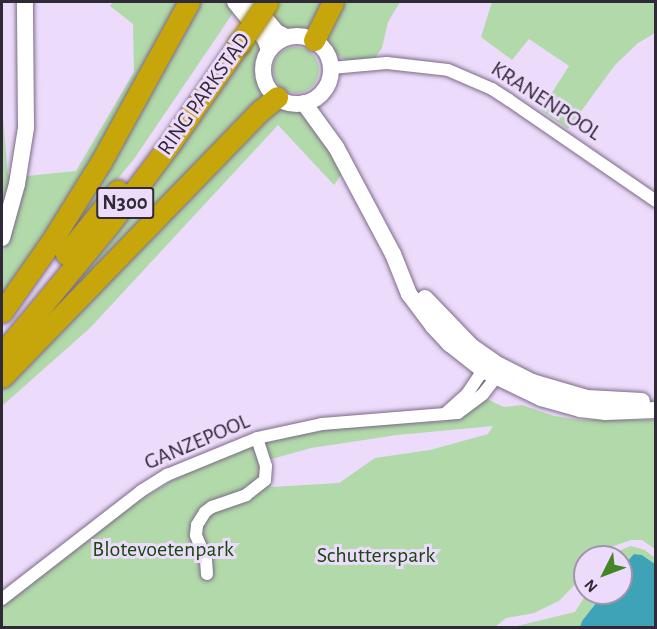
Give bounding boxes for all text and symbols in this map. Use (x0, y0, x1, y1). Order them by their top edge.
street label: RING PARKSTAD (152, 28, 256, 160)
street label: KRANENPOOL (486, 56, 606, 146)
road number: N300 (95, 185, 155, 221)
street label: GANZEPOOL (140, 408, 254, 476)
park label: Blotevoetenpark (92, 537, 234, 563)
park label: Schutterspark (317, 543, 435, 569)
north arrow (573, 545, 633, 605)
text: N (581, 576, 601, 595)

